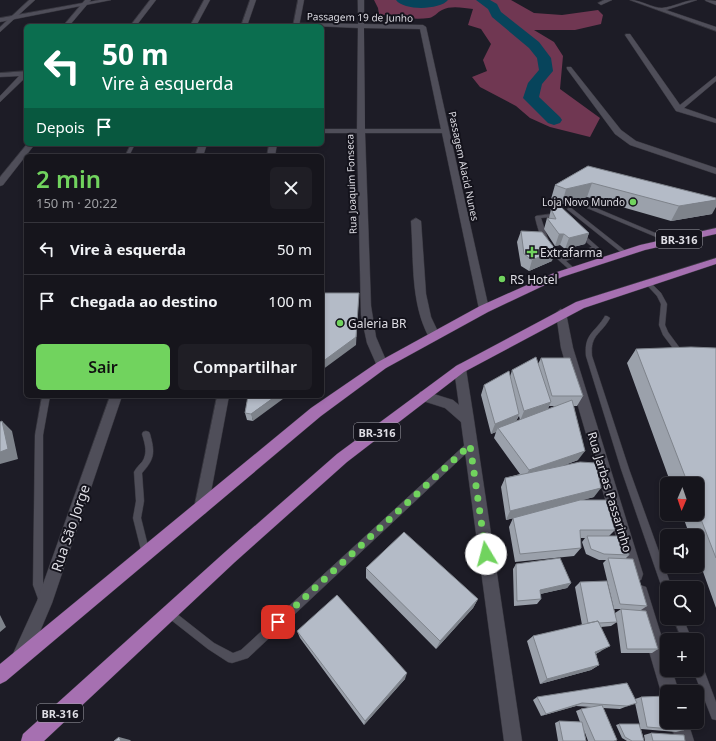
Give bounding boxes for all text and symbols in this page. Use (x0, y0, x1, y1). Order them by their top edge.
street label: Passagem 19 de Junho (307, 9, 413, 25)
text: 50 m (102, 35, 169, 73)
icon: left (36, 40, 88, 92)
text: Vire à esquerda (102, 71, 234, 95)
street label: Passagem Alacid Nunes (446, 110, 483, 222)
icon: arrive (93, 116, 115, 138)
text: Depois (36, 117, 85, 137)
street label: Rua Joaquim Fonseca (342, 134, 360, 234)
text: 2 min (36, 162, 101, 195)
button: close (270, 167, 312, 209)
text: 150 m · 20:22 (36, 194, 117, 212)
place label: Loja Novo Mundo (542, 195, 625, 209)
marker: Loja Novo Mundo (628, 197, 638, 207)
road number: BR-316 (656, 230, 702, 248)
icon: left (36, 238, 58, 260)
text: Vire à esquerda (70, 239, 186, 259)
text: 50 m (277, 239, 312, 259)
place label: Extrafarma (540, 244, 603, 261)
marker: Extrafarma (527, 247, 537, 257)
place label: RS Hotel (510, 271, 558, 288)
marker: RS Hotel (497, 274, 507, 284)
icon: arrive (36, 290, 58, 312)
text: Chegada ao destino (70, 291, 218, 311)
text: 100 m (268, 291, 312, 311)
place label: Galeria BR (348, 315, 407, 332)
marker: Galeria BR (335, 318, 345, 328)
button: Sair (36, 344, 170, 390)
button: Compartilhar (178, 344, 312, 390)
road number: BR-316 (354, 423, 400, 441)
street label: Rua Jarbas Passarinho (584, 430, 636, 554)
north arrow (660, 477, 704, 521)
map controls (660, 477, 704, 729)
street label: Rua São Jorge (46, 482, 94, 574)
button: sound (660, 529, 704, 573)
position arrow (465, 533, 507, 575)
button: search (660, 581, 704, 625)
pin (261, 605, 295, 639)
icon: arrive (267, 611, 289, 633)
button: + (660, 633, 704, 677)
button: − (660, 685, 704, 729)
road number: BR-316 (37, 704, 83, 722)

